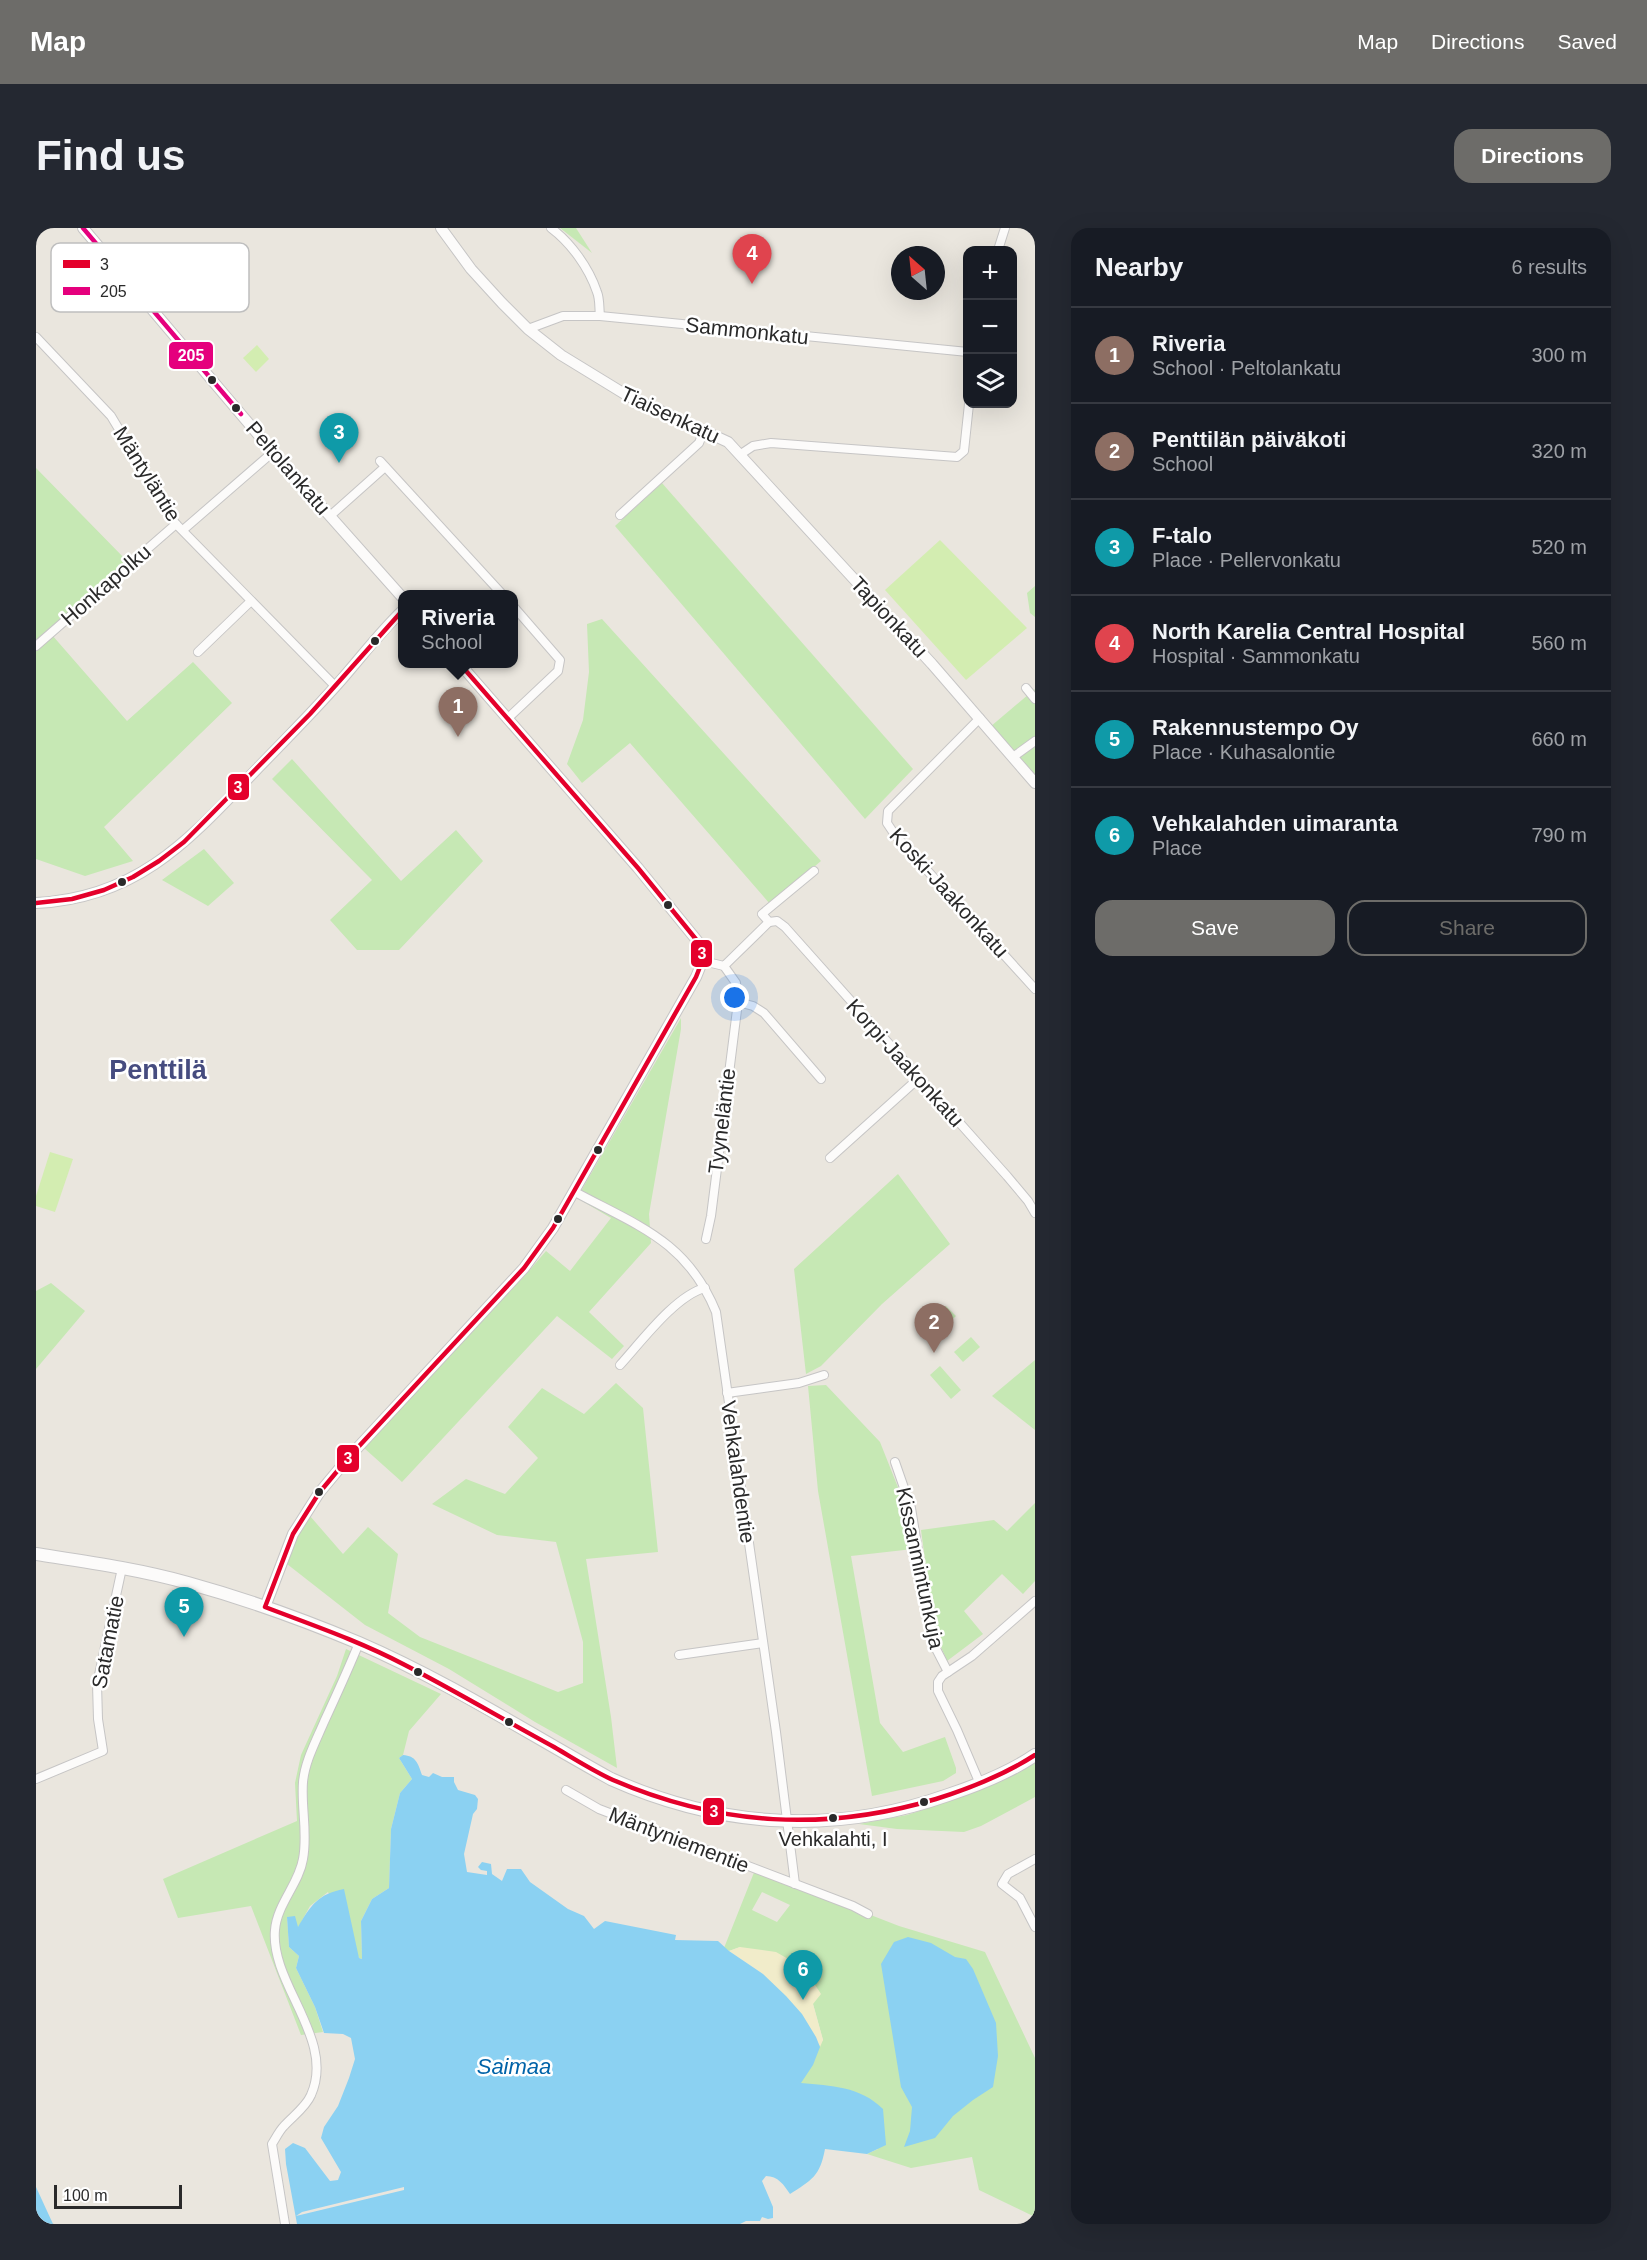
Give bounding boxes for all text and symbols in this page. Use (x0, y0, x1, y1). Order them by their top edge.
text: Map (30, 26, 86, 57)
text: Map (1357, 30, 1398, 53)
text: Directions (1431, 30, 1524, 53)
text: Saved (1557, 30, 1617, 53)
button: Directions (1454, 129, 1611, 183)
text: Find us (36, 132, 185, 179)
pin: 4 (732, 235, 772, 284)
legend (51, 243, 249, 312)
north arrow (891, 246, 945, 300)
map controls (963, 246, 1017, 408)
button: + (963, 246, 1017, 300)
text: Nearby (1095, 252, 1183, 282)
text: 3 (100, 256, 109, 273)
text: 6 results (1511, 256, 1587, 278)
text: 205 (100, 283, 127, 300)
button: − (963, 300, 1017, 354)
street label: Sammonkatu (684, 313, 810, 348)
text: Riveria (1152, 331, 1225, 356)
line badge: 205 (168, 341, 214, 370)
text: 1 (1109, 344, 1120, 366)
text: 300 m (1531, 344, 1587, 366)
text: 205 (178, 347, 204, 364)
button: layers (963, 354, 1017, 408)
text: School · Peltolankatu (1152, 357, 1341, 379)
unlabelled marker (206, 374, 218, 386)
street label: Tiaisenkatu (617, 382, 723, 448)
unlabelled marker (230, 402, 242, 414)
pin: 3 (320, 414, 358, 463)
street label: Peltolankatu (242, 417, 335, 519)
street label: Mäntyläntie (109, 422, 186, 525)
text: Penttilän päiväkoti (1152, 427, 1346, 452)
text: 2 (1109, 440, 1120, 462)
text: 320 m (1531, 440, 1587, 462)
text: School (1152, 453, 1213, 475)
text: F-talo (1152, 523, 1212, 548)
text: 3 (1109, 536, 1120, 558)
text: 520 m (1531, 536, 1587, 558)
street label: Honkapolku (56, 540, 155, 630)
text: Place · Pellervonkatu (1152, 549, 1341, 571)
street label: Tapionkatu (846, 572, 932, 662)
popup (398, 590, 518, 668)
text: Riveria (421, 605, 495, 630)
text: North Karelia Central Hospital (1152, 619, 1465, 644)
text: School (421, 631, 482, 653)
text: 4 (1109, 632, 1120, 654)
text: 560 m (1531, 632, 1587, 654)
unlabelled marker (369, 635, 381, 647)
text: Hospital · Sammonkatu (1152, 645, 1360, 667)
pin: 1 (438, 688, 478, 737)
text: Rakennustempo Oy (1152, 715, 1359, 740)
text: 5 (1109, 728, 1120, 750)
text: 660 m (1531, 728, 1587, 750)
text: Place · Kuhasalontie (1152, 741, 1335, 763)
line badge: 3 (227, 773, 250, 801)
text: 3 (234, 779, 243, 796)
text: Vehkalahden uimaranta (1152, 811, 1398, 836)
street label: Koski-Jaakonkatu (885, 823, 1013, 962)
text: 6 (1109, 824, 1120, 846)
text: 790 m (1531, 824, 1587, 846)
text: Place (1152, 837, 1202, 859)
unlabelled marker (116, 876, 128, 888)
unlabelled marker (662, 899, 674, 911)
button: Save (1095, 900, 1335, 956)
button: Share (1347, 900, 1587, 956)
line badge: 3 (690, 939, 713, 968)
text: 3 (698, 945, 707, 962)
your location (720, 983, 749, 1012)
street label: Korpi-Jaakonkatu (842, 994, 969, 1131)
district label: Penttilä (109, 1055, 208, 1085)
street label: Tyyneläntie (704, 1067, 739, 1175)
unlabelled marker (592, 1144, 604, 1156)
unlabelled marker (552, 1213, 564, 1225)
pin: 2 (914, 1304, 954, 1353)
street label: Vehkalahdentie (717, 1399, 760, 1545)
line badge: 3 (336, 1444, 360, 1473)
text: 3 (344, 1450, 353, 1467)
street label: Kissanmintunkuja (892, 1485, 949, 1651)
unlabelled marker (313, 1486, 325, 1498)
pin: 5 (164, 1588, 204, 1637)
street label: Satamatie (87, 1593, 128, 1691)
unlabelled marker (412, 1666, 424, 1678)
unlabelled marker (503, 1716, 515, 1728)
unlabelled marker (918, 1796, 930, 1808)
line badge: 3 (702, 1797, 725, 1826)
street label: Mäntyniementie (606, 1802, 753, 1877)
text: 3 (710, 1803, 719, 1820)
marker: Vehkalahti, I (827, 1812, 839, 1824)
place label: Vehkalahti, I (779, 1828, 887, 1850)
pin: 6 (784, 1950, 822, 2000)
water label: Saimaa (477, 2054, 551, 2079)
scale bar (54, 2182, 182, 2210)
text: 100 m (63, 2187, 107, 2204)

